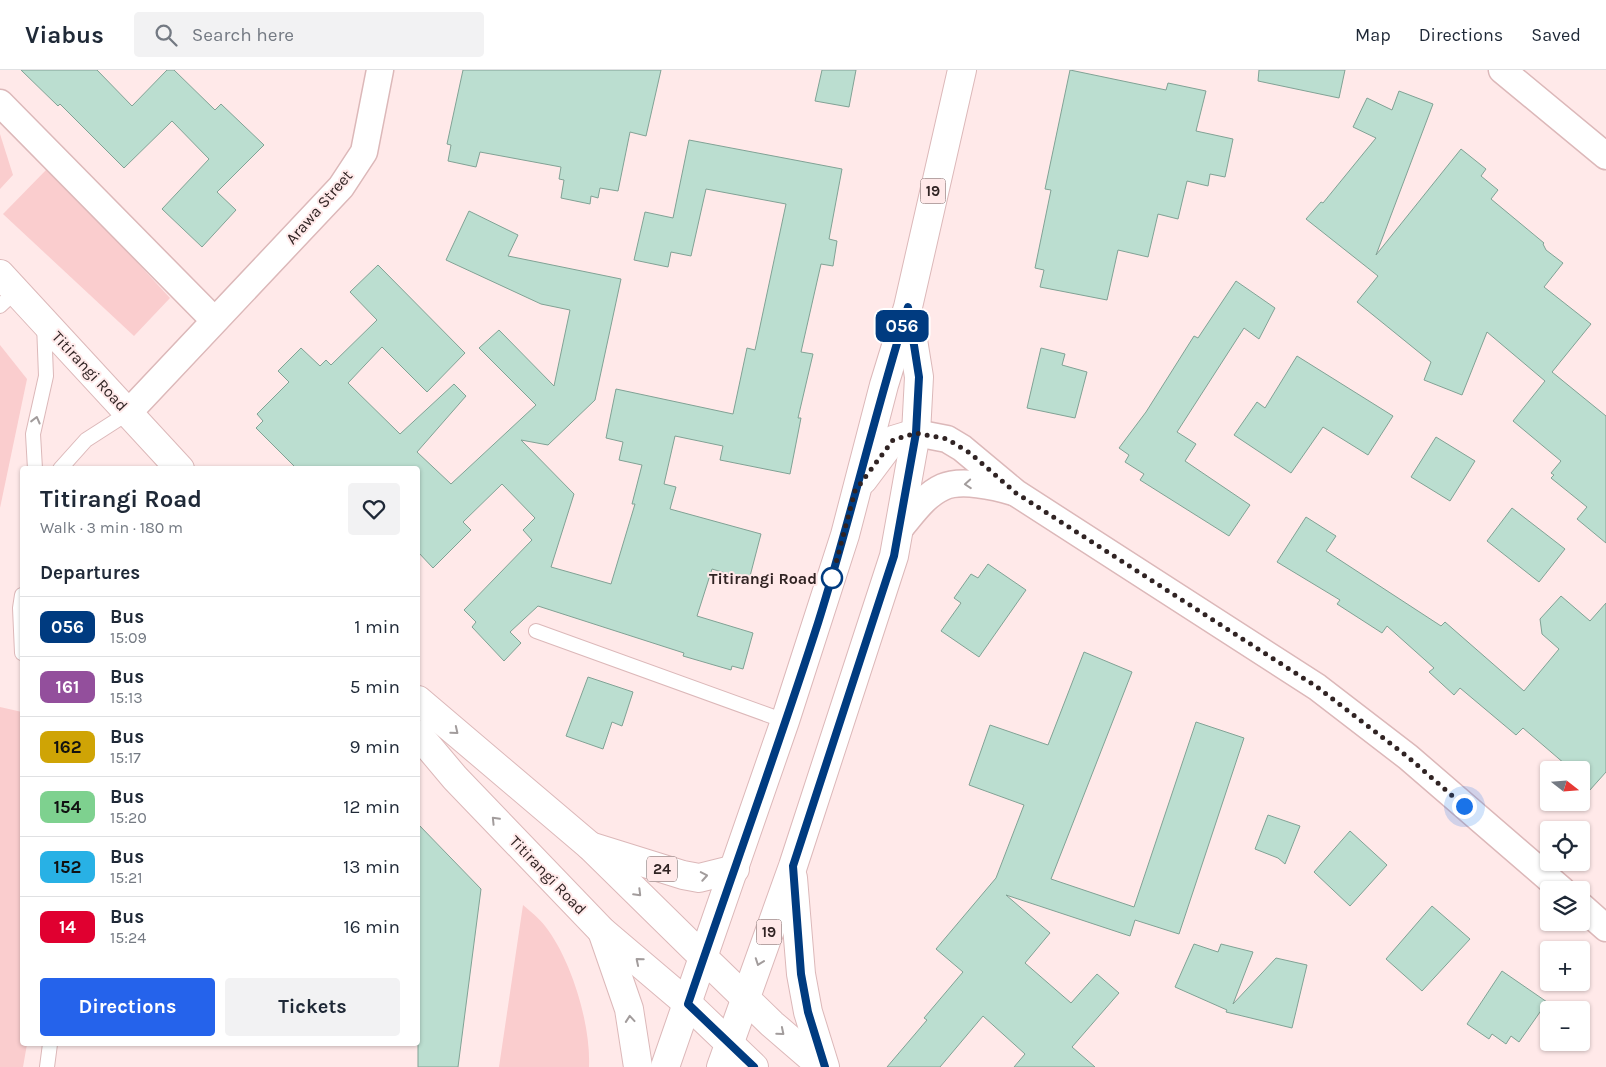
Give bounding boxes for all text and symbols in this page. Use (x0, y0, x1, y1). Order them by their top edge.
search box (134, 12, 484, 57)
text: Viabus (25, 21, 104, 49)
icon: search (152, 21, 180, 49)
text: Search here (192, 24, 294, 46)
text: Map (1355, 24, 1391, 46)
text: Directions (1419, 24, 1503, 46)
text: Saved (1531, 24, 1581, 46)
street label: Arawa Street (282, 166, 356, 248)
road number: 19 (920, 178, 946, 204)
line badge: 056 (873, 310, 931, 342)
text: 056 (886, 315, 918, 337)
street label: Titirangi Road (48, 327, 132, 415)
one-way arrow (31, 417, 41, 425)
one-way arrow (964, 479, 972, 490)
button: heart (348, 483, 400, 535)
text: Titirangi Road (40, 485, 202, 513)
text: Walk · 3 min · 180 m (40, 518, 183, 537)
text: Departures (40, 562, 140, 584)
marker: Titirangi Road (821, 567, 843, 589)
place label: Titirangi Road (709, 569, 817, 588)
text: Bus (110, 606, 144, 628)
text: 056 (51, 616, 84, 638)
text: 1 min (354, 616, 400, 638)
text: 15:09 (110, 628, 147, 647)
text: Bus (110, 666, 144, 688)
text: 161 (56, 676, 79, 698)
text: 5 min (350, 676, 400, 698)
text: 15:13 (110, 688, 143, 707)
one-way arrow (449, 725, 458, 733)
text: Bus (110, 726, 144, 748)
text: 162 (53, 736, 82, 758)
text: 9 min (350, 736, 400, 758)
text: 15:17 (110, 748, 141, 767)
north arrow (1540, 761, 1590, 811)
map controls (1540, 761, 1590, 1051)
text: Bus (110, 786, 144, 808)
your location (1452, 794, 1477, 819)
text: 154 (54, 796, 81, 818)
text: 12 min (343, 796, 400, 818)
text: 15:20 (110, 808, 147, 827)
one-way arrow (492, 817, 501, 826)
button: locate (1540, 821, 1590, 871)
street label: Titirangi Road (506, 832, 590, 918)
text: Bus (110, 846, 144, 868)
text: 152 (54, 856, 81, 878)
text: 13 min (343, 856, 400, 878)
road number: 24 (647, 856, 677, 882)
text: 15:21 (110, 868, 143, 887)
one-way arrow (700, 871, 709, 881)
button: layers (1540, 881, 1590, 931)
one-way arrow (632, 887, 641, 896)
text: Bus (110, 906, 144, 928)
text: 14 (59, 916, 76, 938)
text: 16 min (343, 916, 400, 938)
road number: 19 (756, 920, 782, 944)
text: 15:24 (110, 928, 146, 947)
button: + (1540, 941, 1590, 991)
one-way arrow (635, 957, 644, 966)
one-way arrow (755, 957, 765, 965)
button: Directions (40, 978, 215, 1036)
button: Tickets (225, 978, 400, 1036)
button: − (1540, 1001, 1590, 1051)
one-way arrow (625, 1015, 636, 1023)
one-way arrow (775, 1026, 784, 1034)

